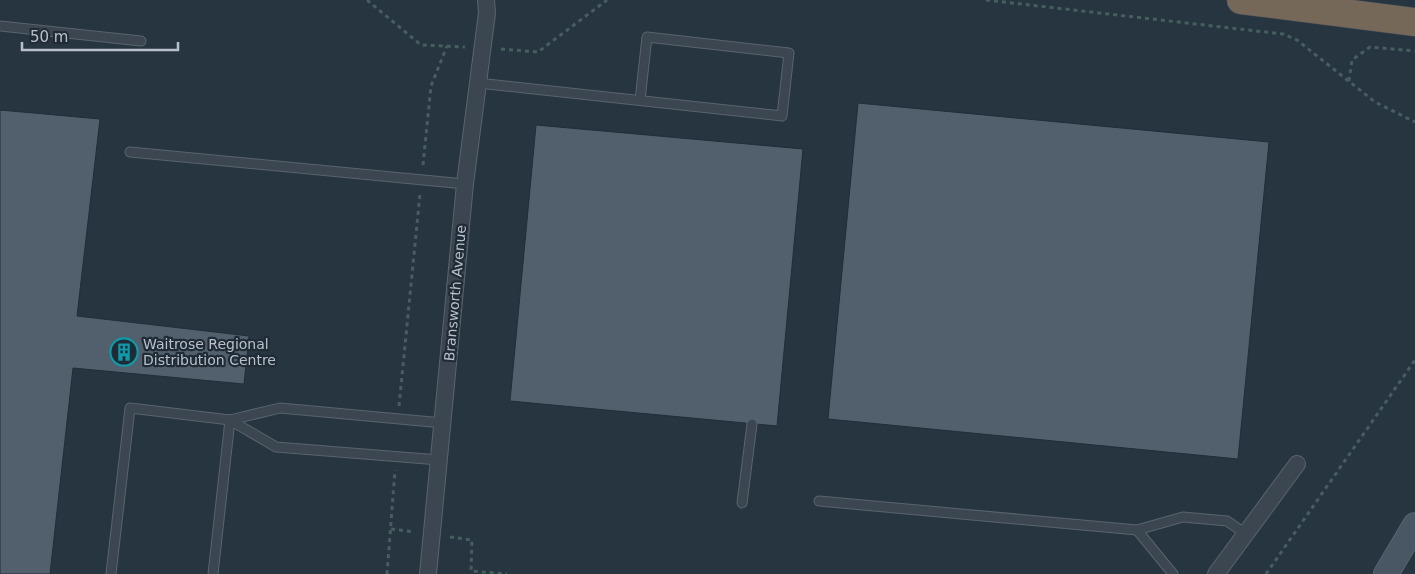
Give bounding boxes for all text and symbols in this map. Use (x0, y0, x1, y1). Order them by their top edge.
scale bar (22, 20, 179, 52)
text: 50 m (30, 28, 68, 46)
street label: Bransworth Avenue (441, 224, 469, 362)
place label: Waitrose Regional Distribution Centre (143, 336, 276, 368)
building icon: Waitrose Regional Distribution Centre (109, 337, 139, 367)

